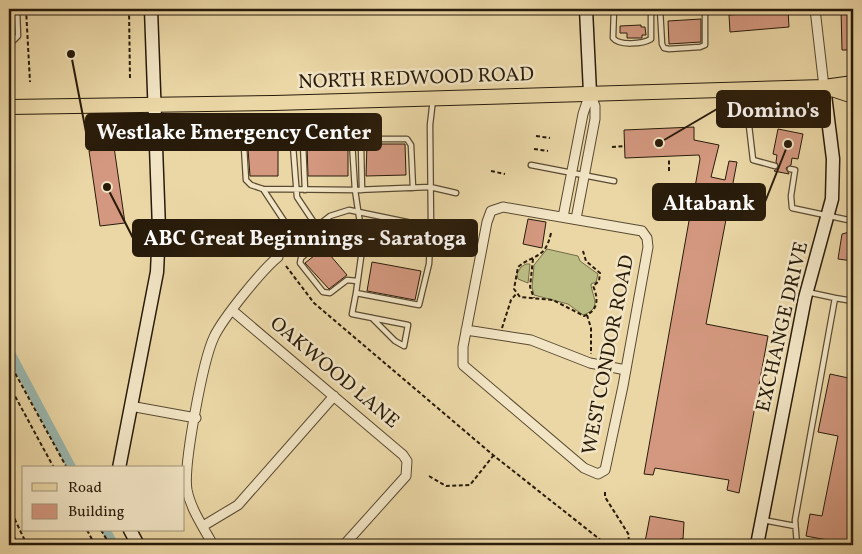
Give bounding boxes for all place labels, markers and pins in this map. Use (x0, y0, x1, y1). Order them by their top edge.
callout: Domino's (717, 91, 830, 127)
callout: Westlake Emergency Center (86, 114, 381, 150)
callout: Altabank (653, 184, 765, 220)
callout: ABC Great Beginnings - Saratoga (133, 220, 477, 256)

